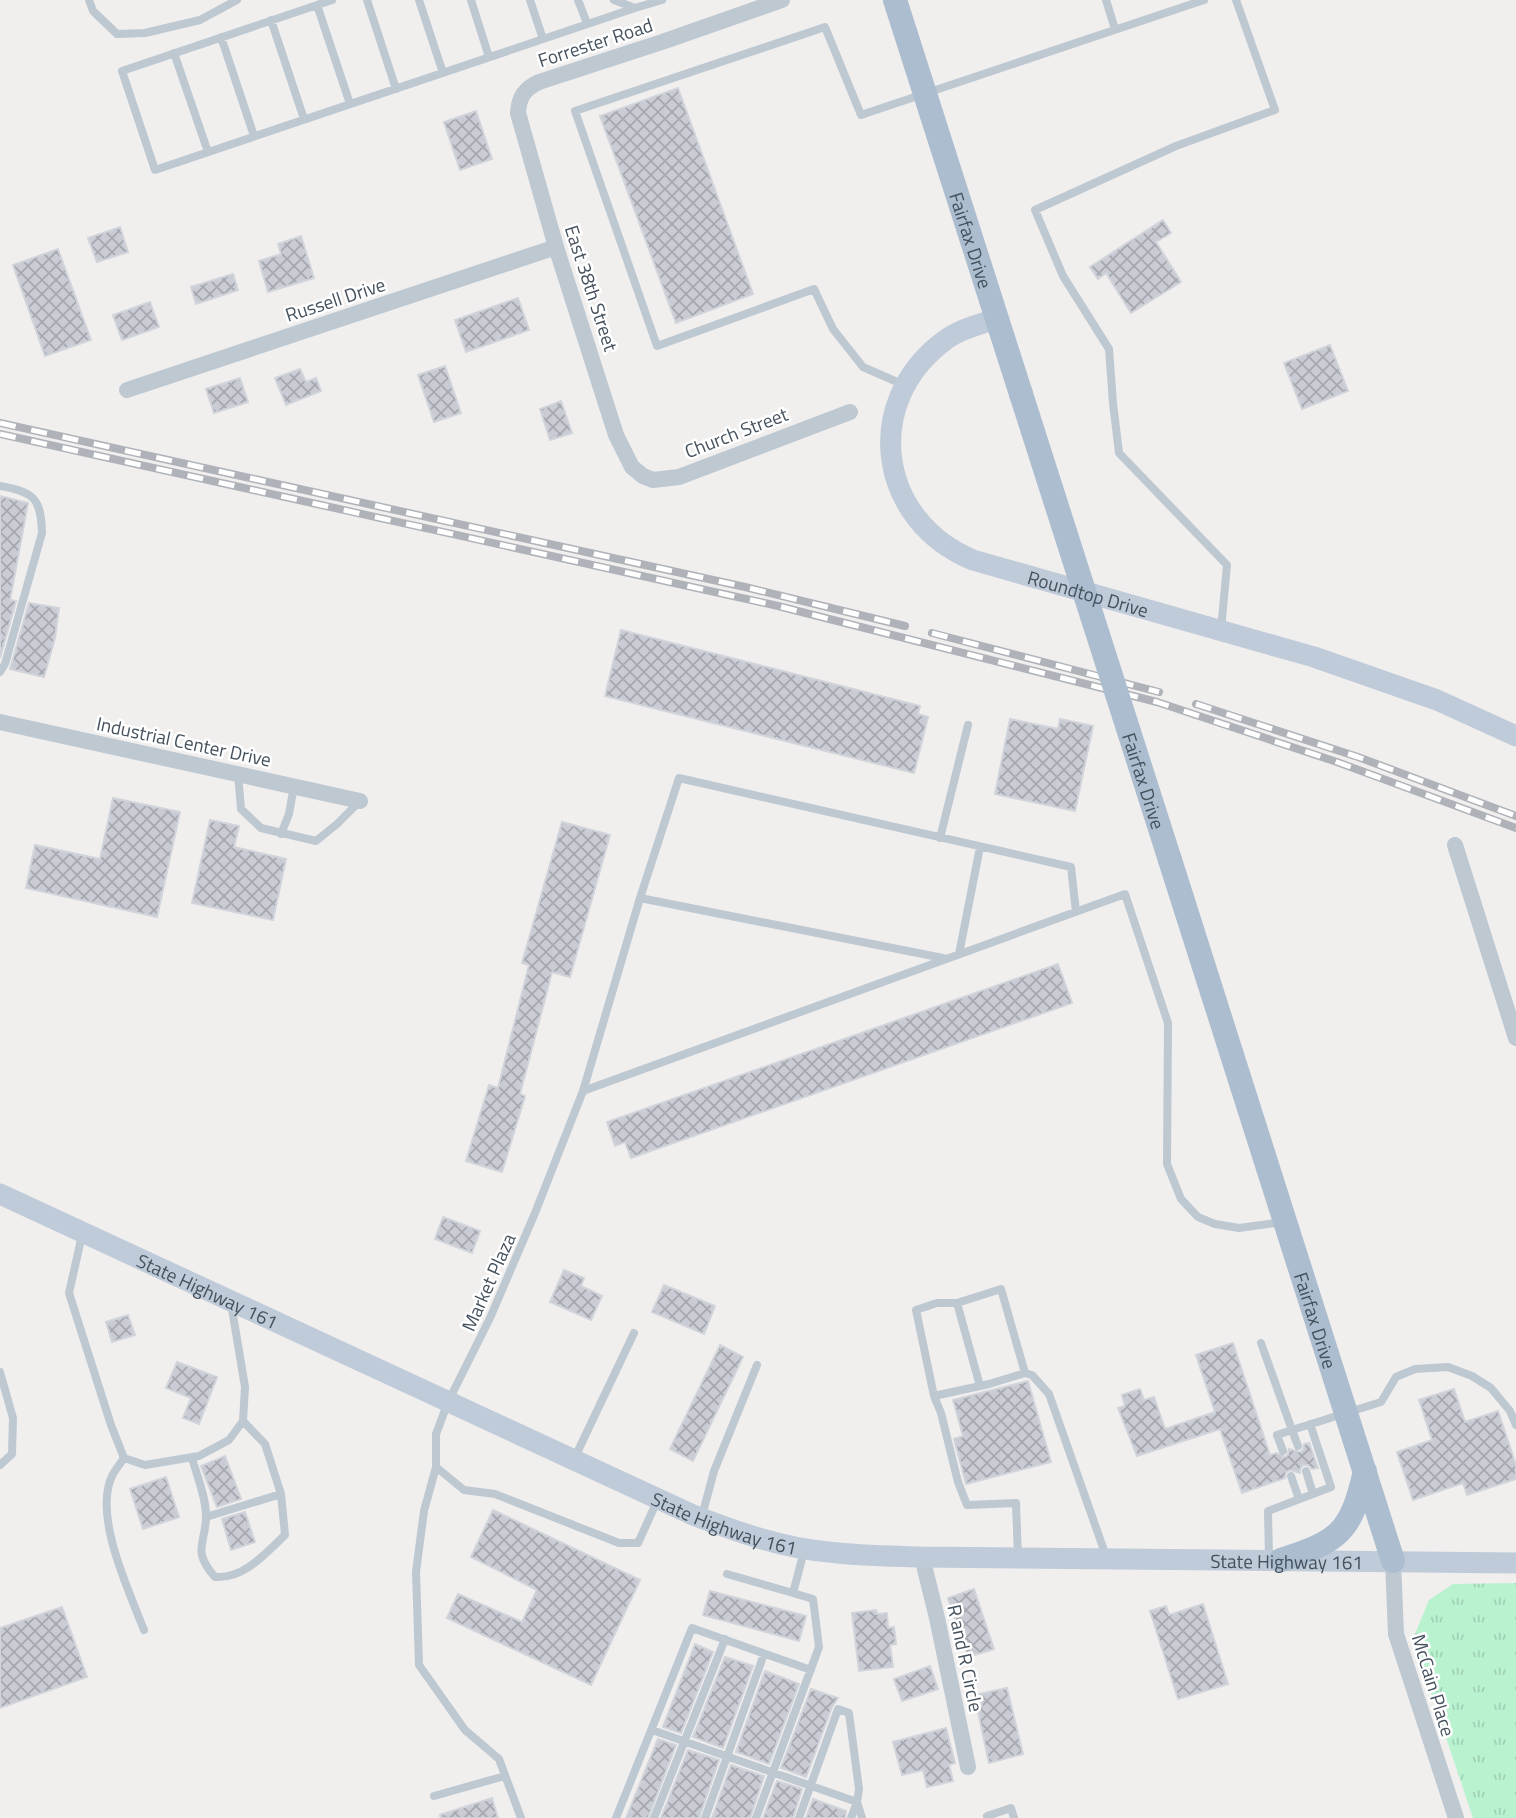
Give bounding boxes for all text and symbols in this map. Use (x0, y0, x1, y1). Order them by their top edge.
street label: Forrester Road (534, 10, 656, 74)
street label: Fairfax Drive (943, 188, 1001, 292)
street label: East 38th Street (558, 221, 626, 355)
street label: Russell Drive (281, 269, 389, 329)
street label: Church Street (680, 399, 792, 465)
street label: Roundtop Drive (1024, 562, 1152, 624)
street label: Industrial Center Drive (94, 708, 274, 774)
street label: Fairfax Drive (1116, 729, 1174, 833)
street label: Market Plaza (453, 1228, 523, 1336)
street label: State Highway 161 (132, 1245, 283, 1336)
street label: Fairfax Drive (1287, 1268, 1345, 1372)
street label: State Highway 161 (647, 1483, 800, 1562)
street label: State Highway 161 (1210, 1545, 1363, 1576)
street label: R and R Circle (940, 1602, 992, 1714)
street label: McCain Place (1405, 1630, 1463, 1740)

